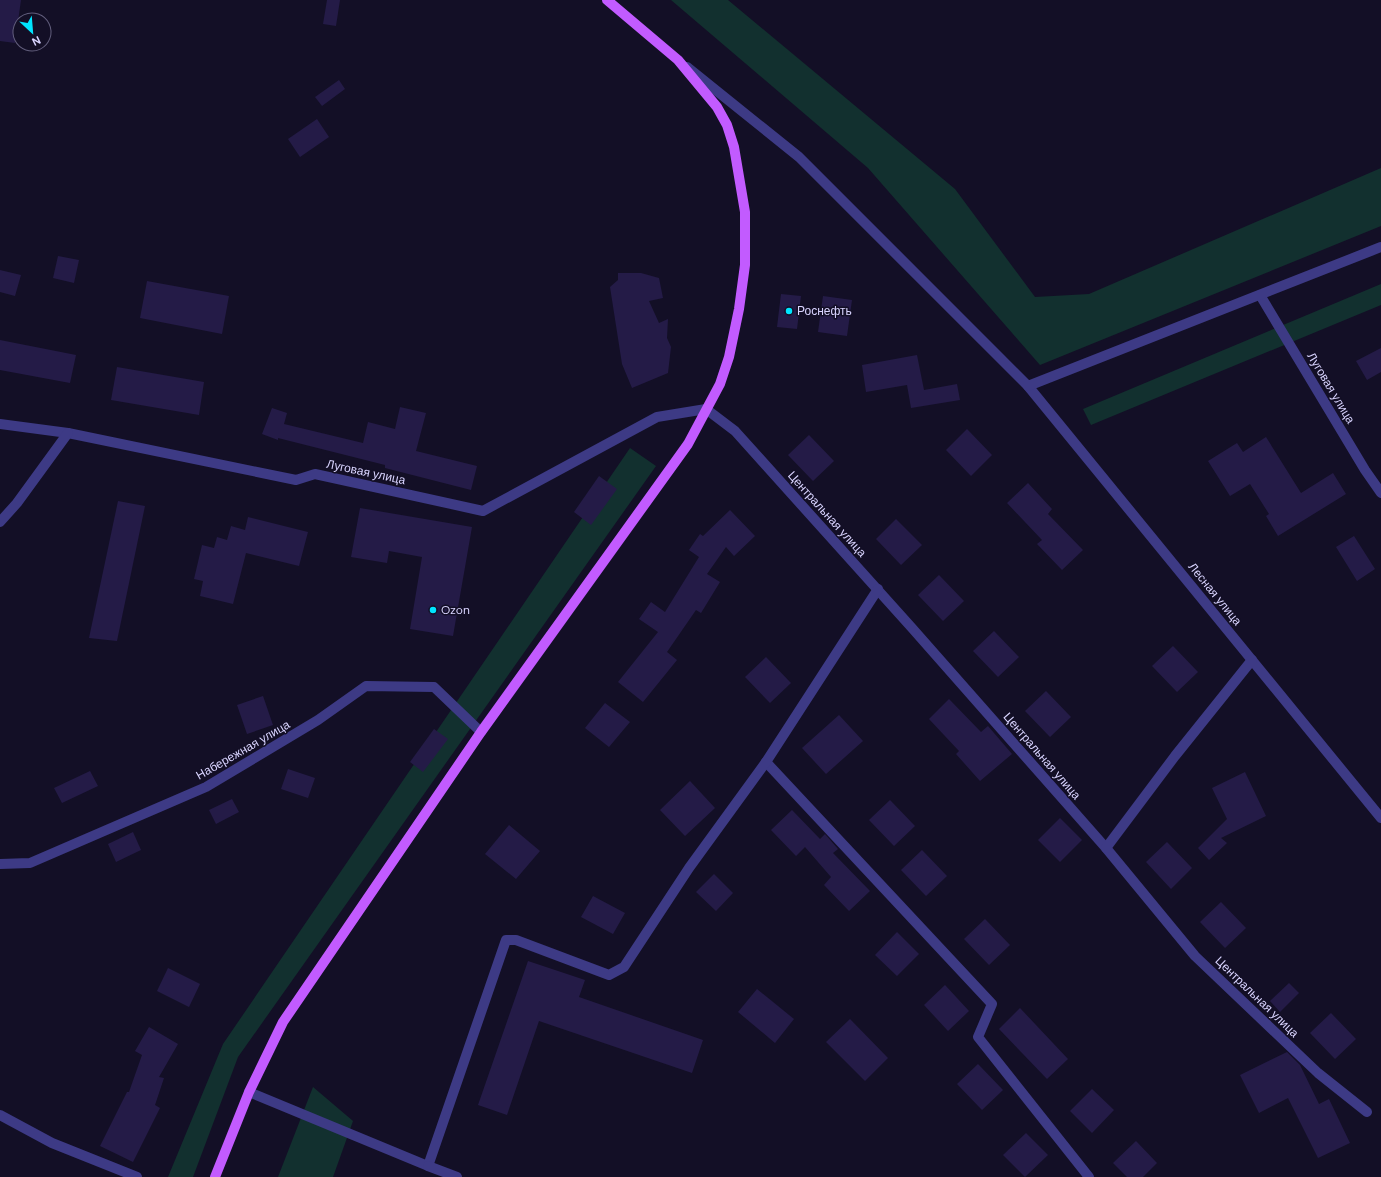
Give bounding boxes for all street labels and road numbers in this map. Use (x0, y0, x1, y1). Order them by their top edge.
street label: Луговая улица (1303, 349, 1359, 427)
street label: Луговая улица (325, 456, 407, 488)
street label: Центральная улица (784, 468, 870, 561)
street label: Лесная улица (1185, 559, 1246, 629)
street label: Центральная улица (1000, 709, 1084, 803)
street label: Набережная улица (193, 716, 293, 783)
street label: Центральная улица (1212, 953, 1302, 1041)

